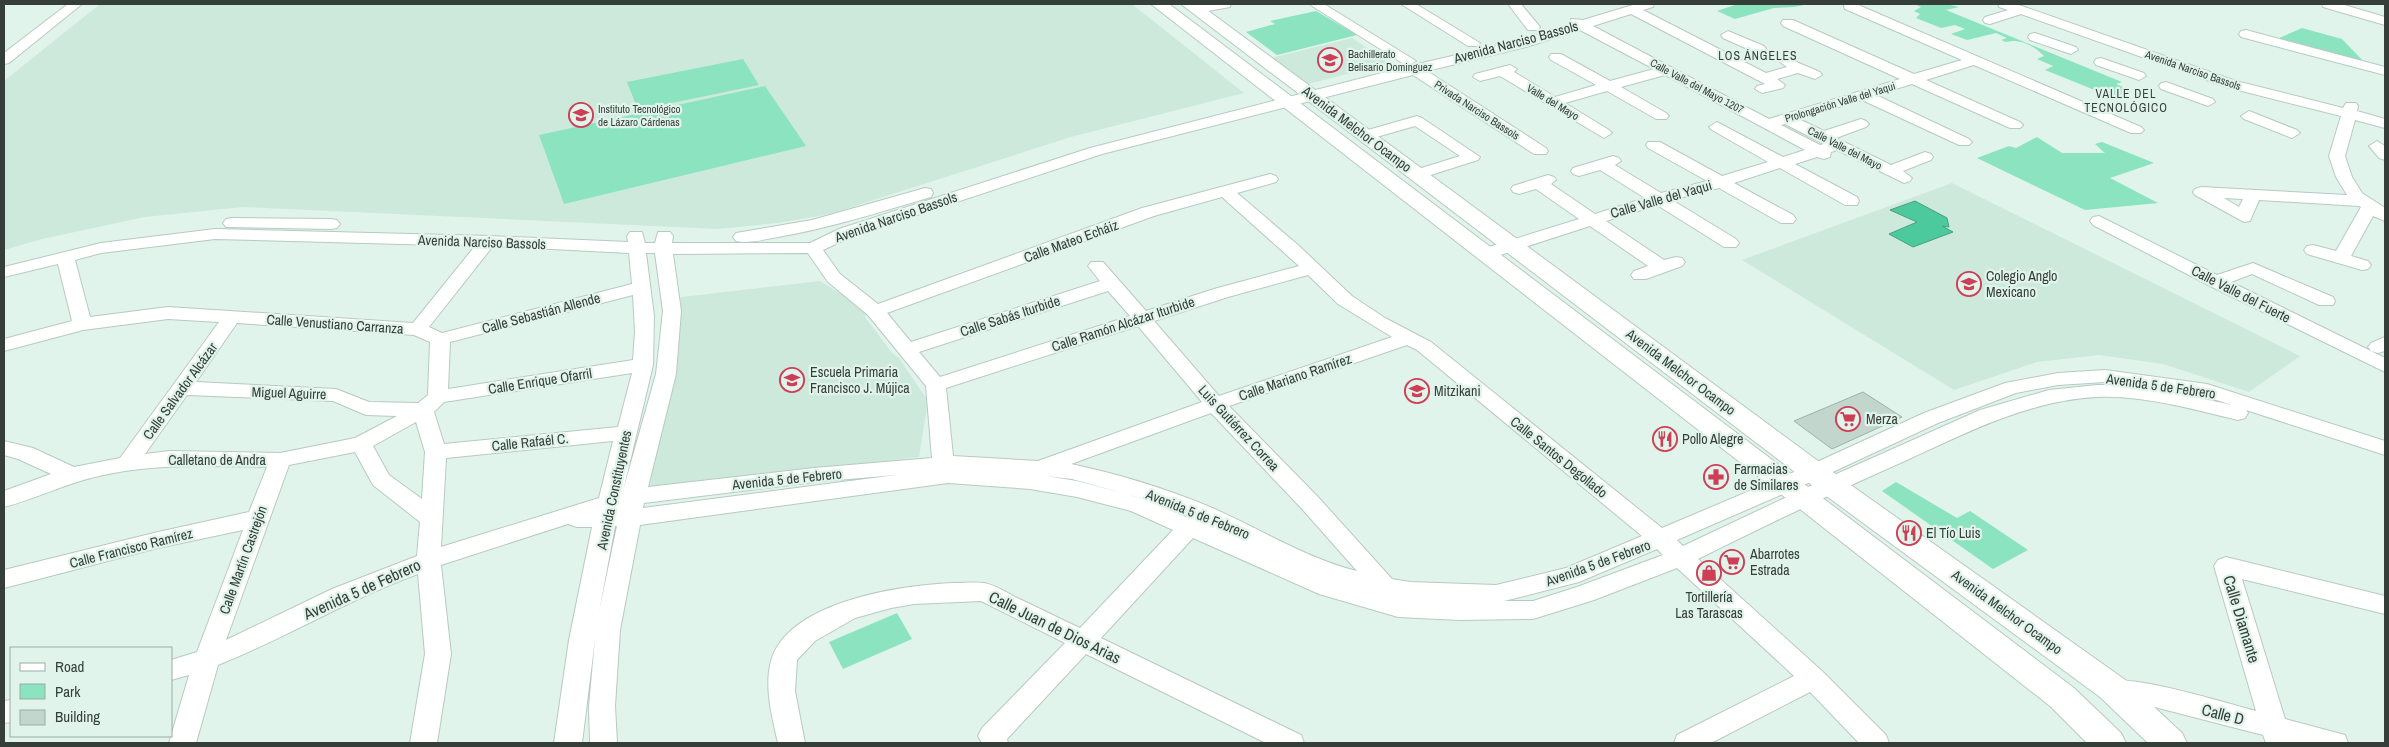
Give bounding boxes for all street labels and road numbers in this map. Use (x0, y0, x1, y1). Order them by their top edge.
street label: Avenida Narciso Bassols (1451, 17, 1580, 68)
street label: Avenida Narciso Bassols (2142, 47, 2243, 93)
street label: Calle Valle del Mayo 1207 (1648, 55, 1746, 117)
street label: Privada Narciso Bassols (1432, 77, 1523, 143)
street label: Prolongación Valle del Yaqui (1783, 79, 1897, 125)
street label: Avenida Melchor Ocampo (1298, 81, 1415, 176)
street label: Valle del Mayo (1524, 81, 1582, 123)
street label: Calle Valle del Mayo (1805, 123, 1885, 173)
street label: Calle Valle del Yaqui (1608, 176, 1714, 222)
street label: Avenida Narciso Bassols (832, 188, 960, 247)
street label: Calle Mateo Echáiz (1021, 215, 1121, 266)
street label: Avenida Narciso Bassols (417, 231, 547, 253)
street label: Calle Valle del Fuerte (2188, 261, 2294, 327)
street label: Calle Sebastián Allende (480, 289, 602, 337)
street label: Calle Sabás Iturbide (958, 291, 1062, 341)
street label: Calle Ramón Alcázar Iturbide (1049, 292, 1197, 356)
street label: Calle Venustiano Carranza (266, 310, 405, 338)
street label: Avenida Melchor Ocampo (1622, 324, 1739, 419)
street label: Calle Salvador Alcázar (139, 339, 221, 443)
street label: Calle Mariano Ramírez (1236, 349, 1354, 405)
street label: Calle Enrique Ofarril (487, 364, 593, 398)
street label: Avenida 5 de Febrero (2104, 369, 2217, 403)
street label: Luis Gutiérrez Correa (1195, 381, 1284, 475)
street label: Miguel Aguirre (251, 383, 327, 403)
street label: Calle Santos Degollado (1507, 412, 1611, 502)
street label: Avenida Constituyentes (592, 428, 636, 552)
street label: Calle Rafaél C. (491, 429, 569, 455)
street label: Calletano de Andra (168, 451, 266, 469)
street label: Avenida 5 de Febrero (730, 464, 843, 494)
street label: Avenida 5 de Febrero (1143, 485, 1253, 543)
street label: Calle Martín Castrejón (215, 503, 271, 617)
street label: Calle Francisco Ramírez (68, 524, 195, 572)
street label: Avenida 5 de Febrero (1542, 536, 1653, 591)
street label: Avenida 5 de Febrero (299, 553, 424, 625)
street label: Avenida Melchor Ocampo (1947, 565, 2066, 658)
street label: Calle Diamante (2218, 573, 2266, 665)
street label: Calle Juan de Dios Arias (985, 585, 1125, 669)
street label: Calle D (2199, 698, 2247, 730)

